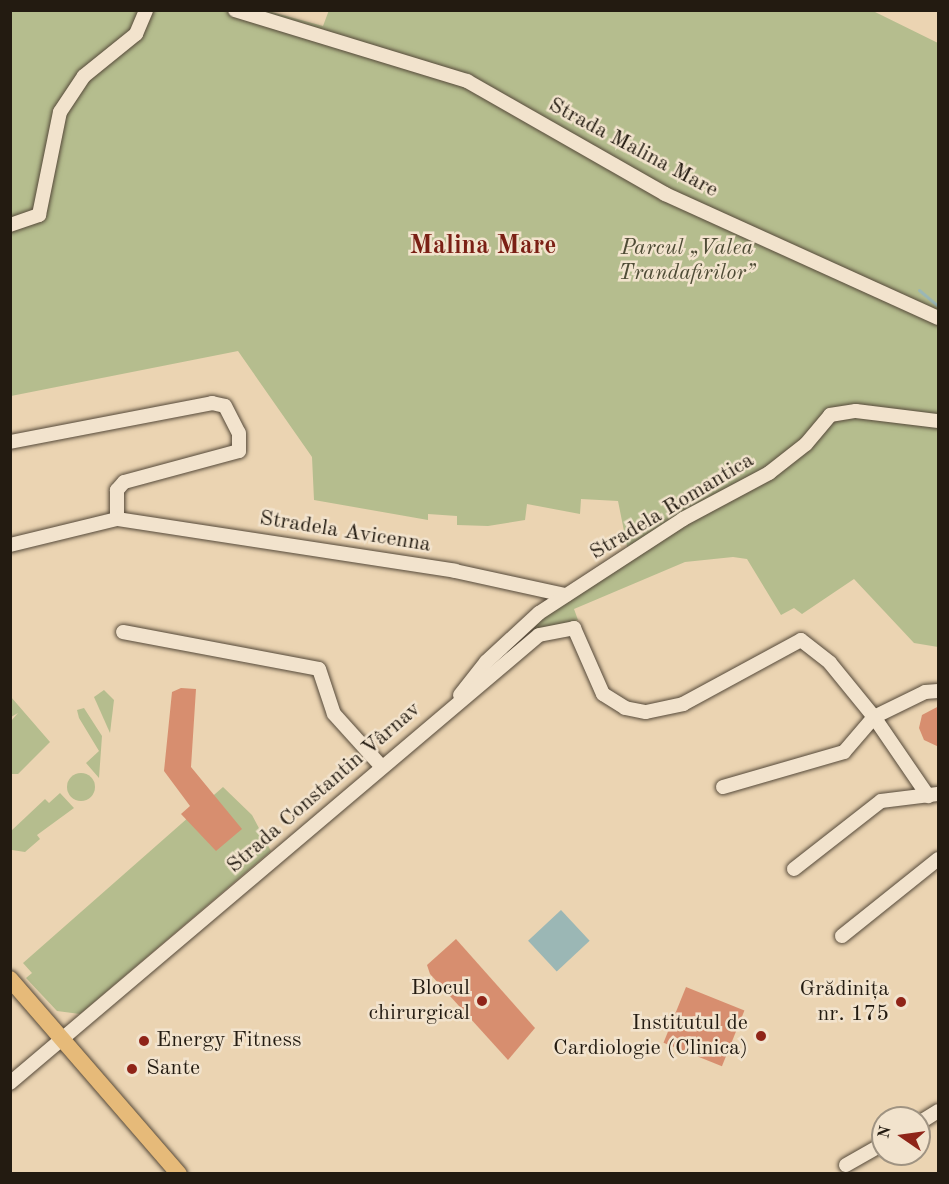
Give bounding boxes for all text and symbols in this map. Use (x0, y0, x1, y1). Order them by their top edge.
street label: Strada Malina Mare (544, 92, 722, 204)
district label: Malina Mare (410, 231, 556, 263)
park label: Parcul „Valea Trandafirilor” (618, 235, 756, 286)
street label: Stradela Romantica (585, 448, 759, 566)
street label: Stradela Avicenna (257, 505, 433, 559)
street label: Strada Constantin Vârnav (222, 697, 426, 879)
place label: Blocul chirurgical (368, 975, 470, 1026)
place label: Grădinița nr. 175 (799, 976, 889, 1028)
marker: Blocul chirurgical (475, 994, 489, 1008)
marker: Grădinița nr. 175 (894, 995, 908, 1009)
place label: Institutul de Cardiologie (Clinica) (553, 1010, 748, 1062)
marker: Institutul de Cardiologie (Clinica) (752, 1027, 770, 1045)
place label: Energy Fitness (156, 1028, 302, 1054)
marker: Energy Fitness (137, 1034, 151, 1048)
place label: Sante (146, 1056, 200, 1082)
marker: Sante (123, 1060, 141, 1078)
north arrow (871, 1106, 931, 1166)
text: N (876, 1125, 895, 1140)

